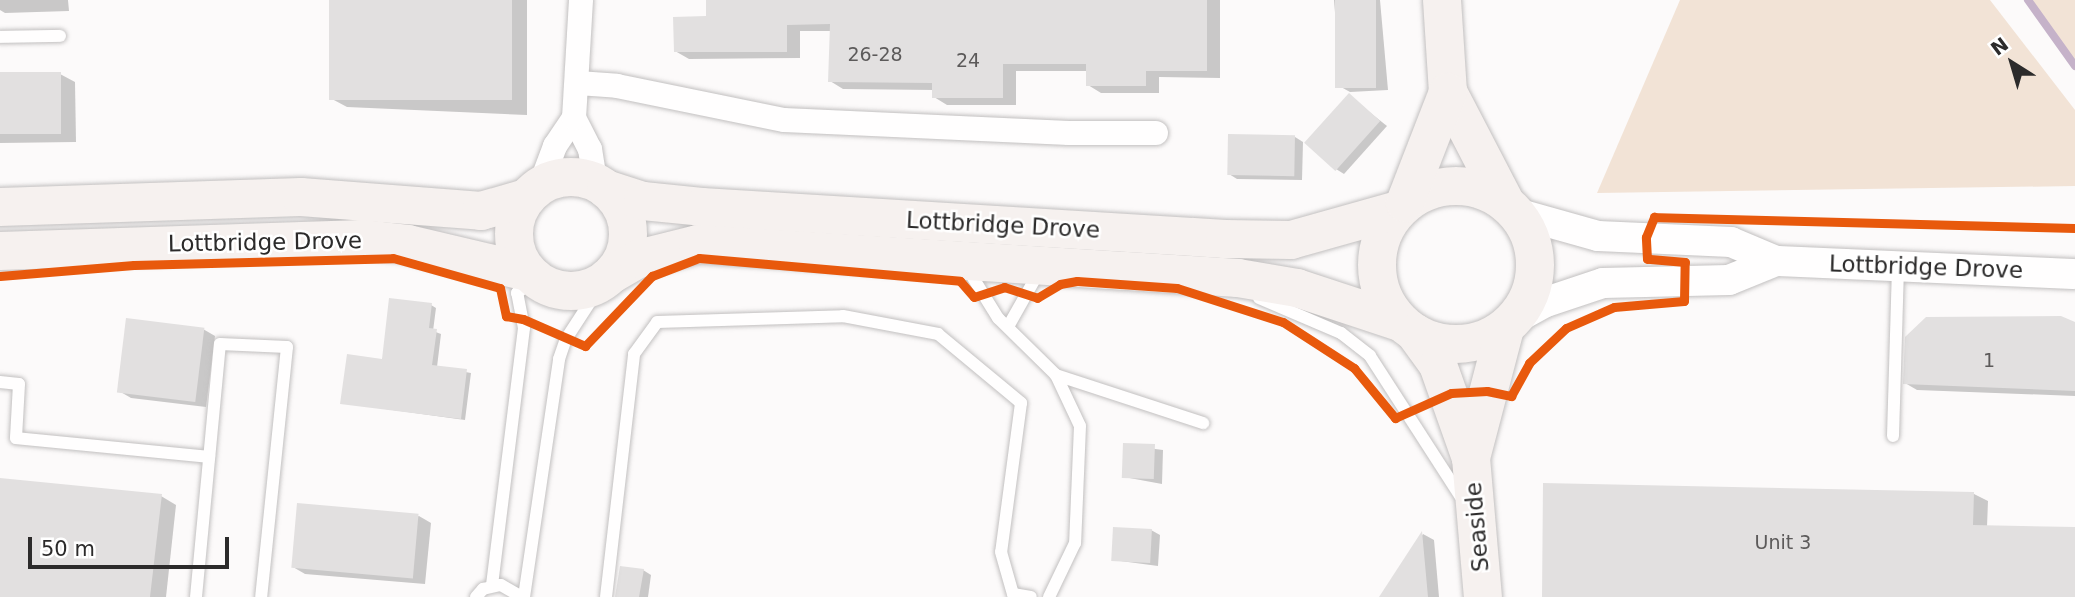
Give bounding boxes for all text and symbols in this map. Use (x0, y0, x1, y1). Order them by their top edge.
north arrow (1977, 28, 2047, 98)
text: N (1986, 33, 2012, 60)
house number: 26-28 (847, 44, 903, 66)
house number: 24 (956, 50, 980, 72)
street label: Lottbridge Drove (905, 206, 1101, 244)
street label: Lottbridge Drove (168, 227, 362, 257)
street label: Lottbridge Drove (1829, 250, 2023, 284)
house number: 1 (1983, 350, 1995, 372)
street label: Seaside (1459, 481, 1495, 573)
scale bar (32, 524, 233, 568)
house number: Unit 3 (1755, 532, 1811, 554)
text: 50 m (41, 537, 95, 561)

